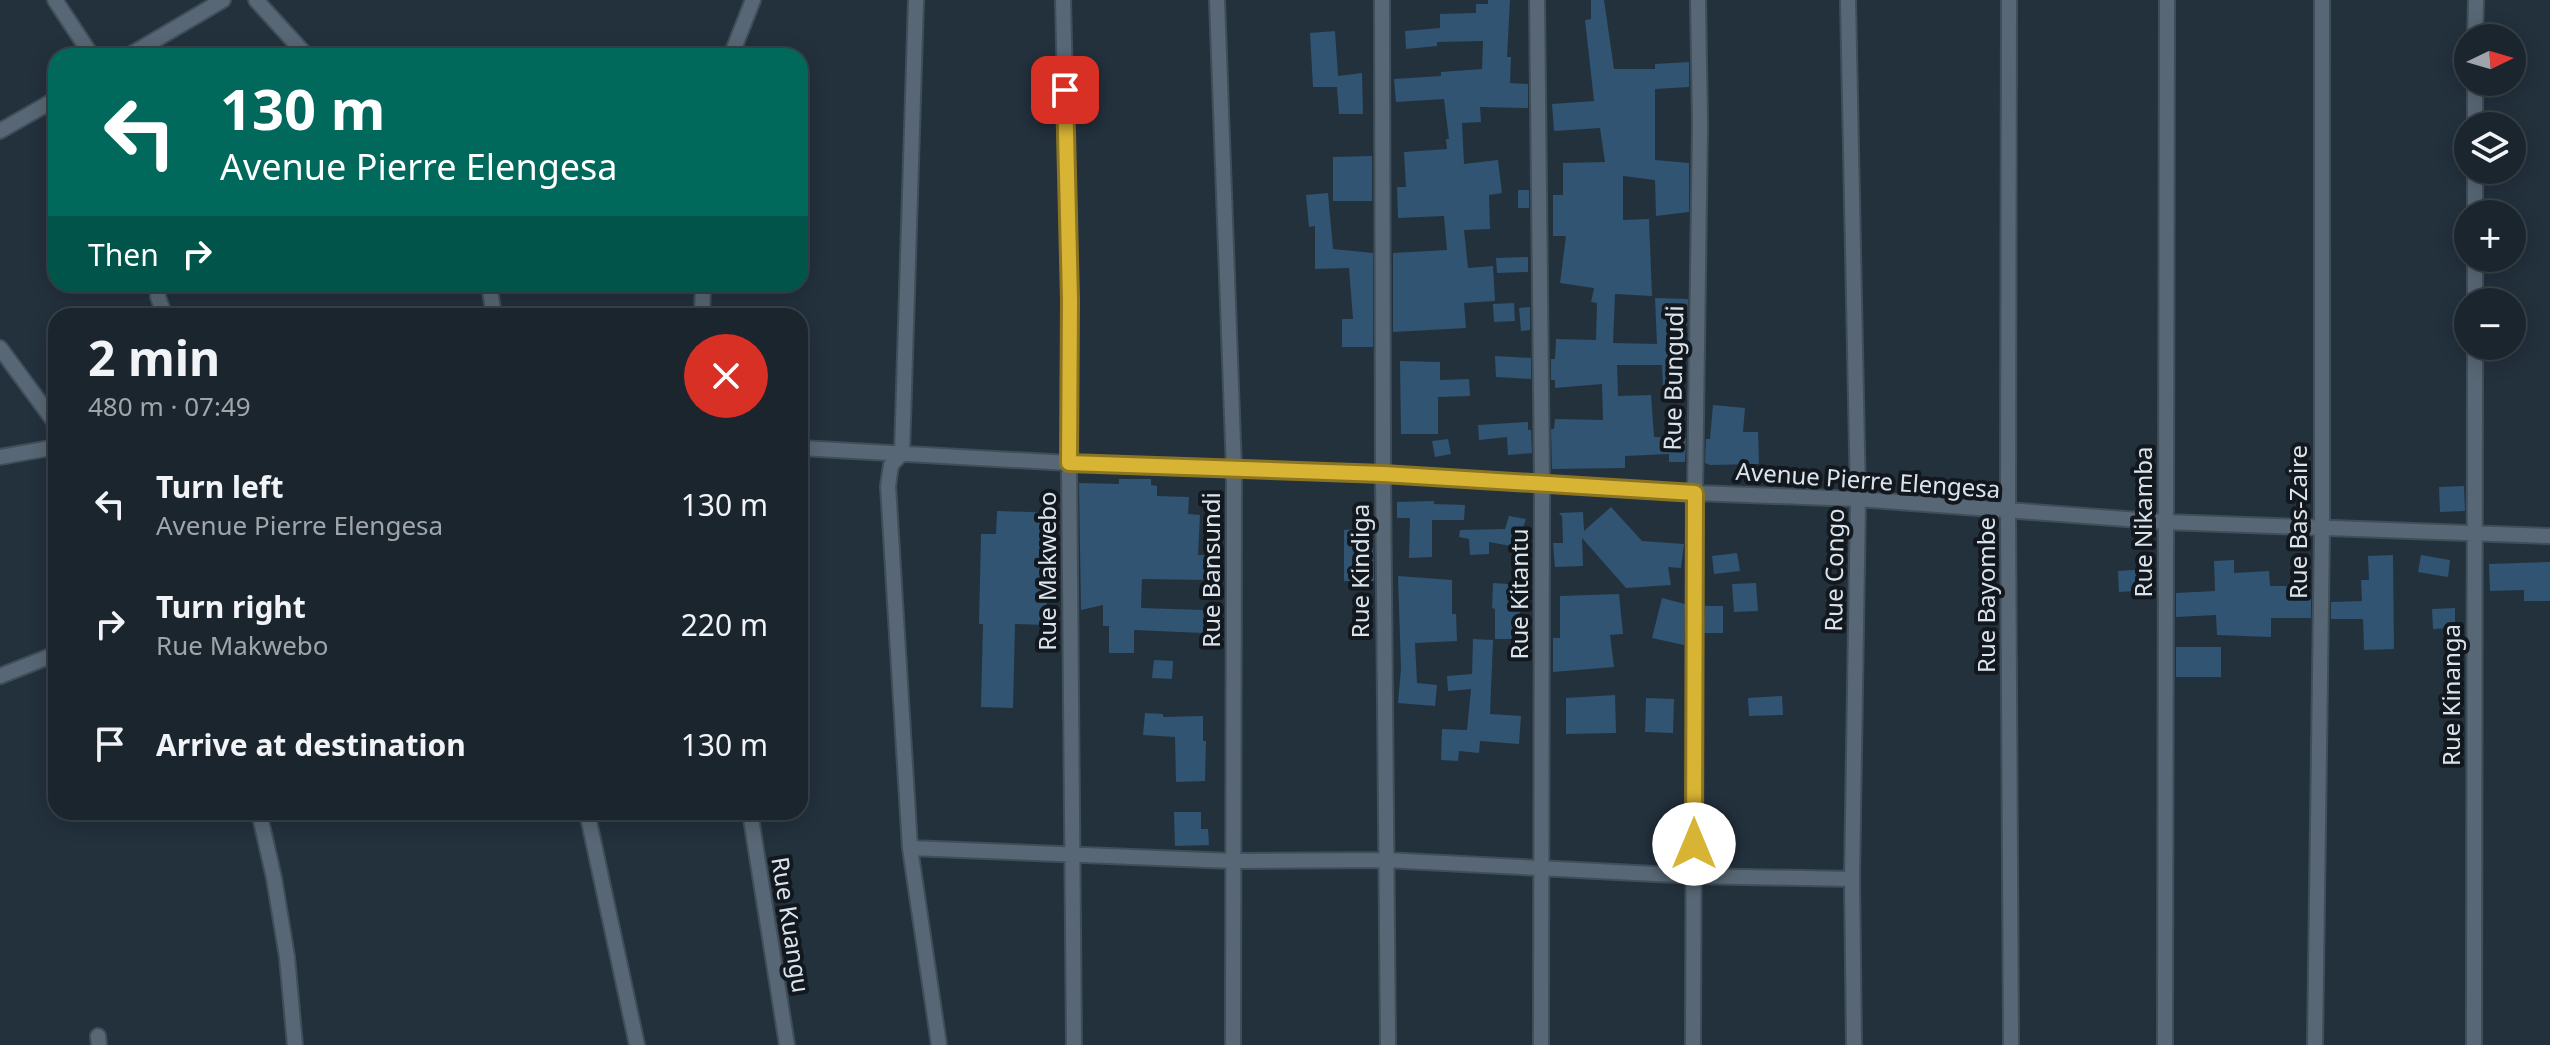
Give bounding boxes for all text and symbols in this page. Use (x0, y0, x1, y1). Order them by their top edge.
north arrow (2454, 24, 2526, 96)
map controls (2454, 24, 2526, 360)
pin (1031, 56, 1099, 124)
icon: arrive (1043, 68, 1087, 112)
text: 130 m (220, 70, 385, 146)
icon: left (88, 80, 192, 184)
button: layers (2454, 112, 2526, 184)
text: Avenue Pierre Elengesa (220, 142, 618, 191)
button: + (2454, 200, 2526, 272)
icon: right (175, 232, 219, 276)
text: Then (88, 234, 159, 275)
button: − (2454, 288, 2526, 360)
street label: Rue Bungudi (1655, 305, 1690, 451)
text: 2 min (88, 325, 220, 390)
button: close (684, 334, 768, 418)
text: 480 m · 07:49 (88, 388, 251, 424)
street label: Rue Bas-Zaire (2281, 445, 2314, 599)
street label: Rue Nikamba (2126, 447, 2159, 597)
street label: Avenue Pierre Elengesa (1735, 454, 2001, 505)
text: Turn left (156, 466, 284, 507)
icon: left (88, 482, 132, 526)
text: 130 m (681, 484, 768, 525)
street label: Rue Makwebo (1030, 491, 1063, 651)
street label: Rue Bansundi (1194, 492, 1227, 648)
street label: Rue Kindiga (1343, 504, 1376, 638)
text: Avenue Pierre Elengesa (156, 507, 443, 543)
street label: Rue Congo (1816, 508, 1851, 632)
street label: Rue Bayombe (1969, 517, 2002, 673)
street label: Rue Kitantu (1502, 528, 1535, 660)
text: Turn right (156, 586, 306, 627)
icon: right (88, 602, 132, 646)
text: 220 m (681, 604, 768, 645)
street label: Rue Kinanga (2434, 624, 2467, 766)
text: Rue Makwebo (156, 627, 329, 663)
icon: arrive (88, 722, 132, 766)
text: Arrive at destination (156, 724, 466, 765)
text: 130 m (681, 724, 768, 765)
position arrow (1652, 802, 1736, 886)
street label: Rue Kuangu (764, 854, 819, 995)

